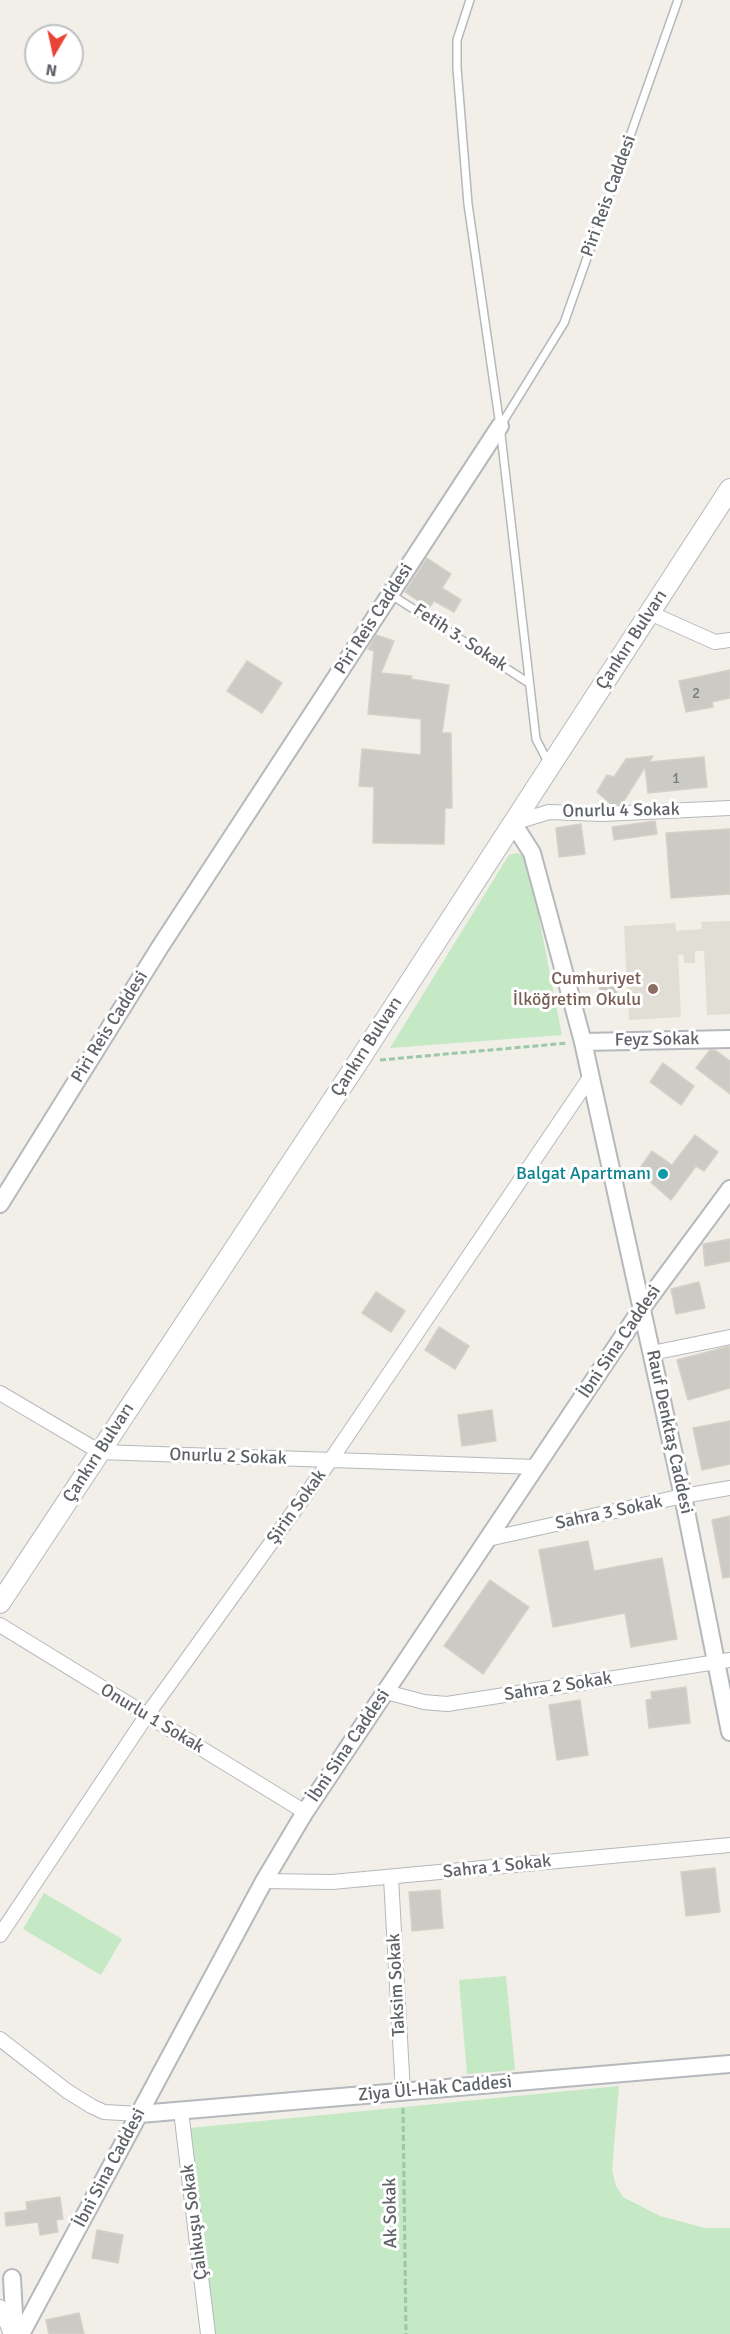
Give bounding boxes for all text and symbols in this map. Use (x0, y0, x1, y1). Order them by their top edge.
north arrow (24, 24, 84, 84)
text: N (44, 59, 59, 81)
street label: Piri Reis Caddesi (577, 132, 641, 260)
street label: Piri Reis Caddesi (330, 560, 418, 678)
street label: Çankırı Bulvarı (592, 586, 672, 694)
street label: Fetih 3. Sokak (409, 600, 511, 676)
house number: 2 (692, 685, 700, 703)
house number: 1 (672, 770, 680, 788)
street label: Onurlu 4 Sokak (562, 799, 680, 823)
street label: Piri Reis Caddesi (67, 967, 153, 1087)
place label: Cumhuriyet İlköğretim Okulu (513, 968, 641, 1010)
marker: Cumhuriyet İlköğretim Okulu (646, 982, 660, 996)
street label: Çankırı Bulvarı (327, 993, 407, 1101)
street label: Feyz Sokak (615, 1028, 699, 1052)
place label: Balgat Apartmanı (516, 1163, 651, 1185)
marker: Balgat Apartmanı (656, 1167, 670, 1181)
street label: İbni Sina Caddesi (574, 1281, 666, 1403)
street label: Rauf Denktaş Caddesi (641, 1348, 697, 1516)
street label: Çankırı Bulvarı (59, 1399, 139, 1507)
street label: Onurlu 2 Sokak (169, 1444, 287, 1470)
street label: Şirin Sokak (263, 1465, 331, 1549)
street label: Sahra 3 Sokak (554, 1491, 664, 1535)
street label: Sahra 2 Sokak (503, 1668, 613, 1706)
street label: Onurlu 1 Sokak (96, 1680, 208, 1758)
street label: İbni Sina Caddesi (303, 1685, 395, 1807)
street label: Sahra 1 Sokak (442, 1851, 552, 1883)
street label: Taksim Sokak (384, 1933, 410, 2037)
street label: Ziya Ül-Hak Caddesi (357, 2072, 513, 2106)
street label: İbni Sina Caddesi (70, 2105, 150, 2231)
street label: Çalıkuşu Sokak (177, 2163, 213, 2281)
street label: Ak Sokak (380, 2178, 402, 2248)

